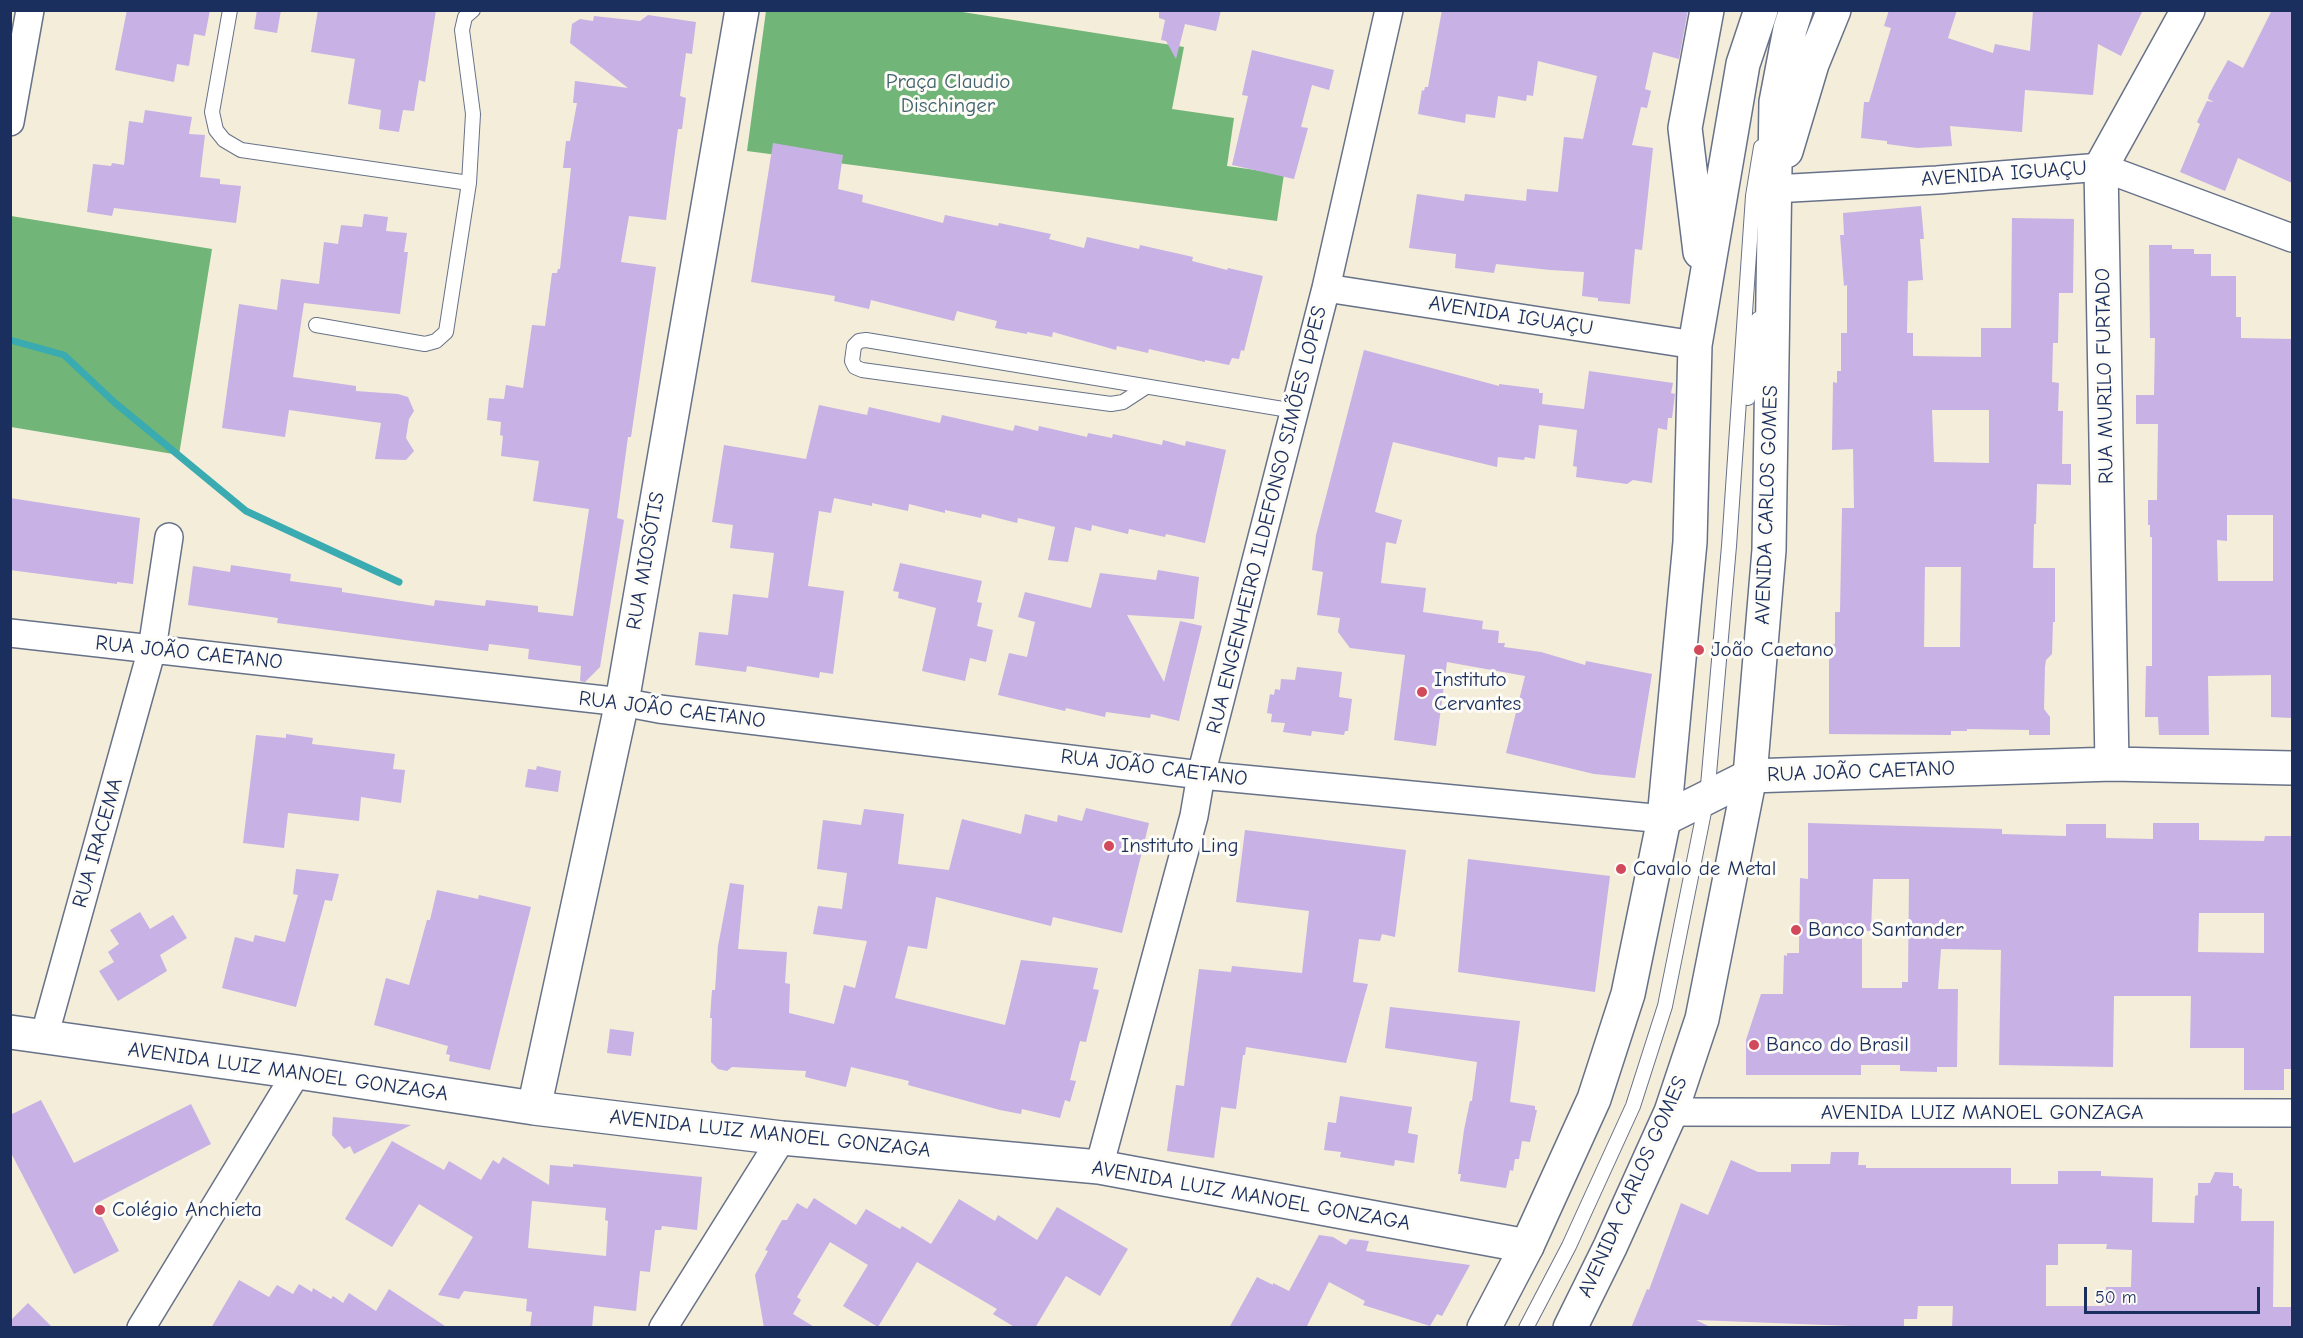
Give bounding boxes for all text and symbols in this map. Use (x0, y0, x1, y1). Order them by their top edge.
park label: Praça Claudio Dischinger (886, 69, 1010, 119)
street label: AVENIDA IGUAÇU (1920, 156, 2088, 192)
street label: RUA MURILO FURTADO (2091, 268, 2119, 484)
street label: AVENIDA IGUAÇU (1427, 291, 1595, 341)
street label: RUA ENGENHEIRO ILDEFONSO SIMÕES LOPES (1202, 303, 1332, 737)
street label: AVENIDA CARLOS GOMES (1750, 385, 1784, 625)
street label: RUA MIOSÓTIS (621, 490, 671, 632)
street label: RUA JOÃO CAETANO (94, 631, 284, 675)
place label: João Caetano (1711, 637, 1834, 663)
marker: João Caetano (1692, 643, 1706, 657)
place label: Instituto Cervantes (1434, 667, 1521, 717)
marker: Instituto Cervantes (1415, 685, 1429, 699)
street label: RUA JOÃO CAETANO (577, 686, 767, 734)
street label: RUA JOÃO CAETANO (1059, 744, 1249, 792)
street label: RUA JOÃO CAETANO (1767, 756, 1955, 788)
street label: RUA IRACEMA (67, 775, 129, 911)
place label: Instituto Ling (1121, 833, 1239, 859)
marker: Instituto Ling (1102, 839, 1116, 853)
place label: Cavalo de Metal (1633, 856, 1776, 882)
marker: Cavalo de Metal (1614, 862, 1628, 876)
place label: Banco Santander (1808, 917, 1964, 943)
marker: Banco Santander (1789, 923, 1803, 937)
place label: Banco do Brasil (1766, 1032, 1909, 1058)
street label: AVENIDA LUIZ MANOEL GONZAGA (126, 1037, 450, 1107)
marker: Banco do Brasil (1747, 1038, 1761, 1052)
street label: AVENIDA CARLOS GOMES (1573, 1072, 1693, 1302)
street label: AVENIDA LUIZ MANOEL GONZAGA (1821, 1100, 2143, 1126)
street label: AVENIDA LUIZ MANOEL GONZAGA (608, 1105, 932, 1163)
street label: AVENIDA LUIZ MANOEL GONZAGA (1090, 1156, 1412, 1236)
place label: Colégio Anchieta (112, 1197, 262, 1223)
marker: Colégio Anchieta (93, 1203, 107, 1217)
scale bar (2087, 1275, 2262, 1313)
text: 50 m (2095, 1287, 2137, 1308)

